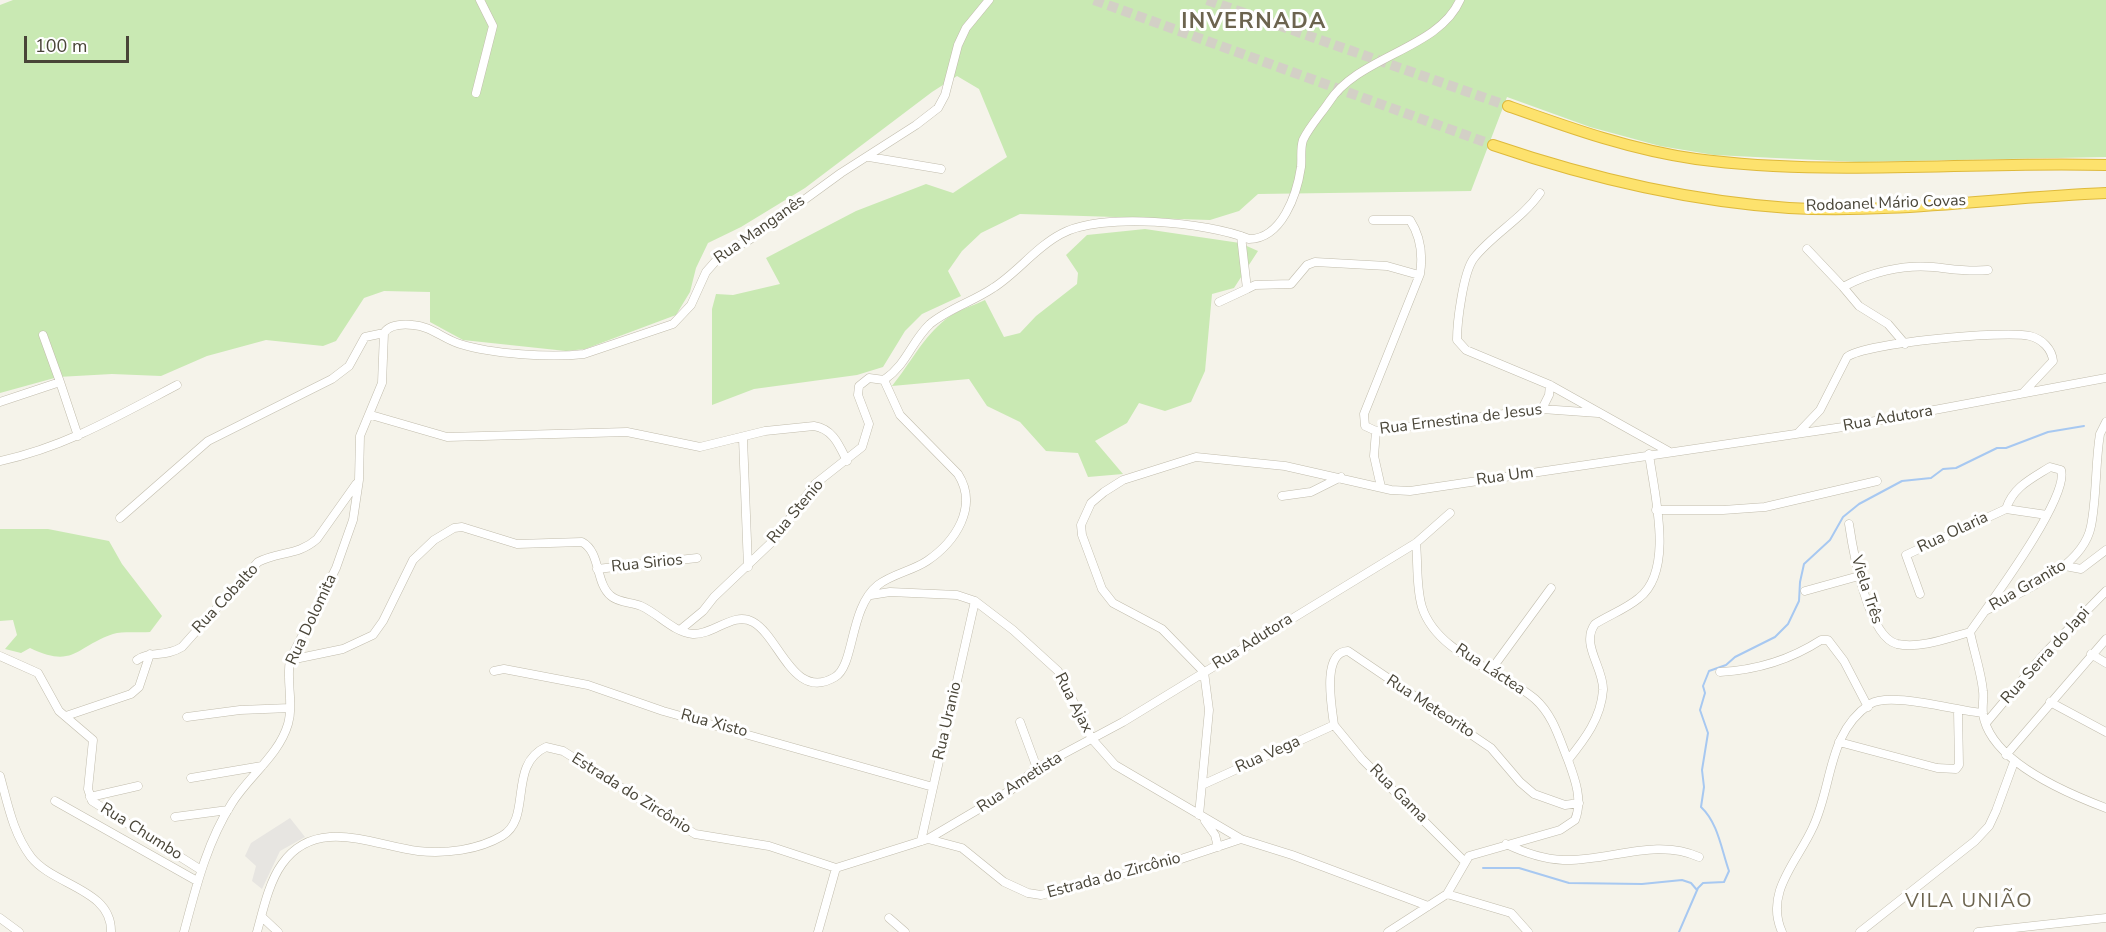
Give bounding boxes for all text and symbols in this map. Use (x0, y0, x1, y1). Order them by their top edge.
district label: INVERNADA (1181, 10, 1327, 36)
scale bar (27, 24, 132, 62)
text: 100 m (35, 34, 87, 58)
street label: Rua Manganês (711, 192, 809, 268)
street label: Rodoanel Mário Covas (1806, 192, 1966, 216)
street label: Rua Ernestina de Jesus (1379, 401, 1543, 439)
street label: Rua Adutora (1842, 402, 1934, 436)
street label: Rua Um (1475, 463, 1535, 491)
street label: Rua Stenio (764, 476, 828, 548)
street label: Rua Olaria (1915, 508, 1991, 558)
street label: Rua Sirios (610, 551, 684, 577)
street label: Viela Três (1846, 553, 1886, 627)
street label: Rua Granito (1986, 556, 2070, 616)
street label: Rua Cobalto (189, 560, 263, 638)
street label: Rua Dolomita (283, 571, 341, 669)
street label: Rua Serra do Japi (1998, 604, 2094, 708)
street label: Rua Adutora (1209, 610, 1297, 674)
street label: Rua Láctea (1451, 640, 1529, 700)
street label: Rua Ajax (1050, 670, 1096, 736)
street label: Rua Meteorito (1382, 671, 1478, 743)
street label: Rua Uranio (930, 680, 966, 762)
street label: Rua Xisto (678, 706, 750, 742)
street label: Rua Vega (1233, 732, 1303, 778)
street label: Rua Ametista (974, 748, 1066, 818)
street label: Estrada do Zircônio (568, 749, 694, 839)
street label: Rua Gama (1365, 761, 1431, 827)
street label: Rua Chumbo (96, 799, 186, 865)
street label: Estrada do Zircônio (1045, 849, 1183, 903)
district label: VILA UNIÃO (1905, 890, 2033, 914)

